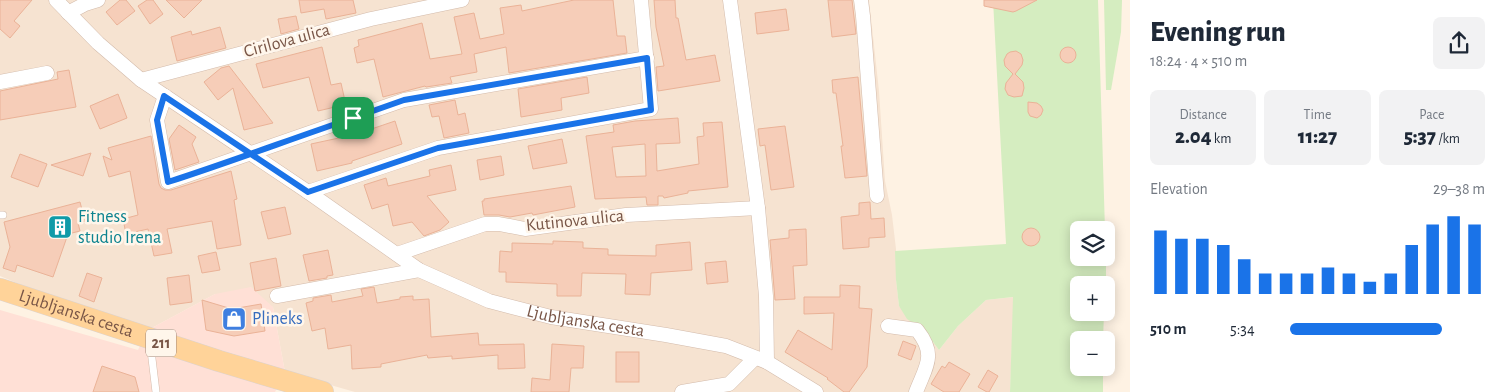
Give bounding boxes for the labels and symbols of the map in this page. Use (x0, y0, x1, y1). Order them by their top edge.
street label: Cirilova ulica (242, 21, 332, 61)
pin (332, 97, 374, 139)
street label: Kutinova ulica (525, 207, 625, 235)
place label: Fitness studio Irena (78, 208, 161, 247)
building icon: Fitness studio Irena (47, 214, 73, 240)
street label: Ljubljanska cesta (17, 287, 135, 341)
street label: Ljubljanska cesta (525, 302, 646, 340)
shop icon: Plineks (221, 306, 247, 332)
place label: Plineks (252, 310, 303, 328)
road number: 211 (146, 329, 176, 356)

